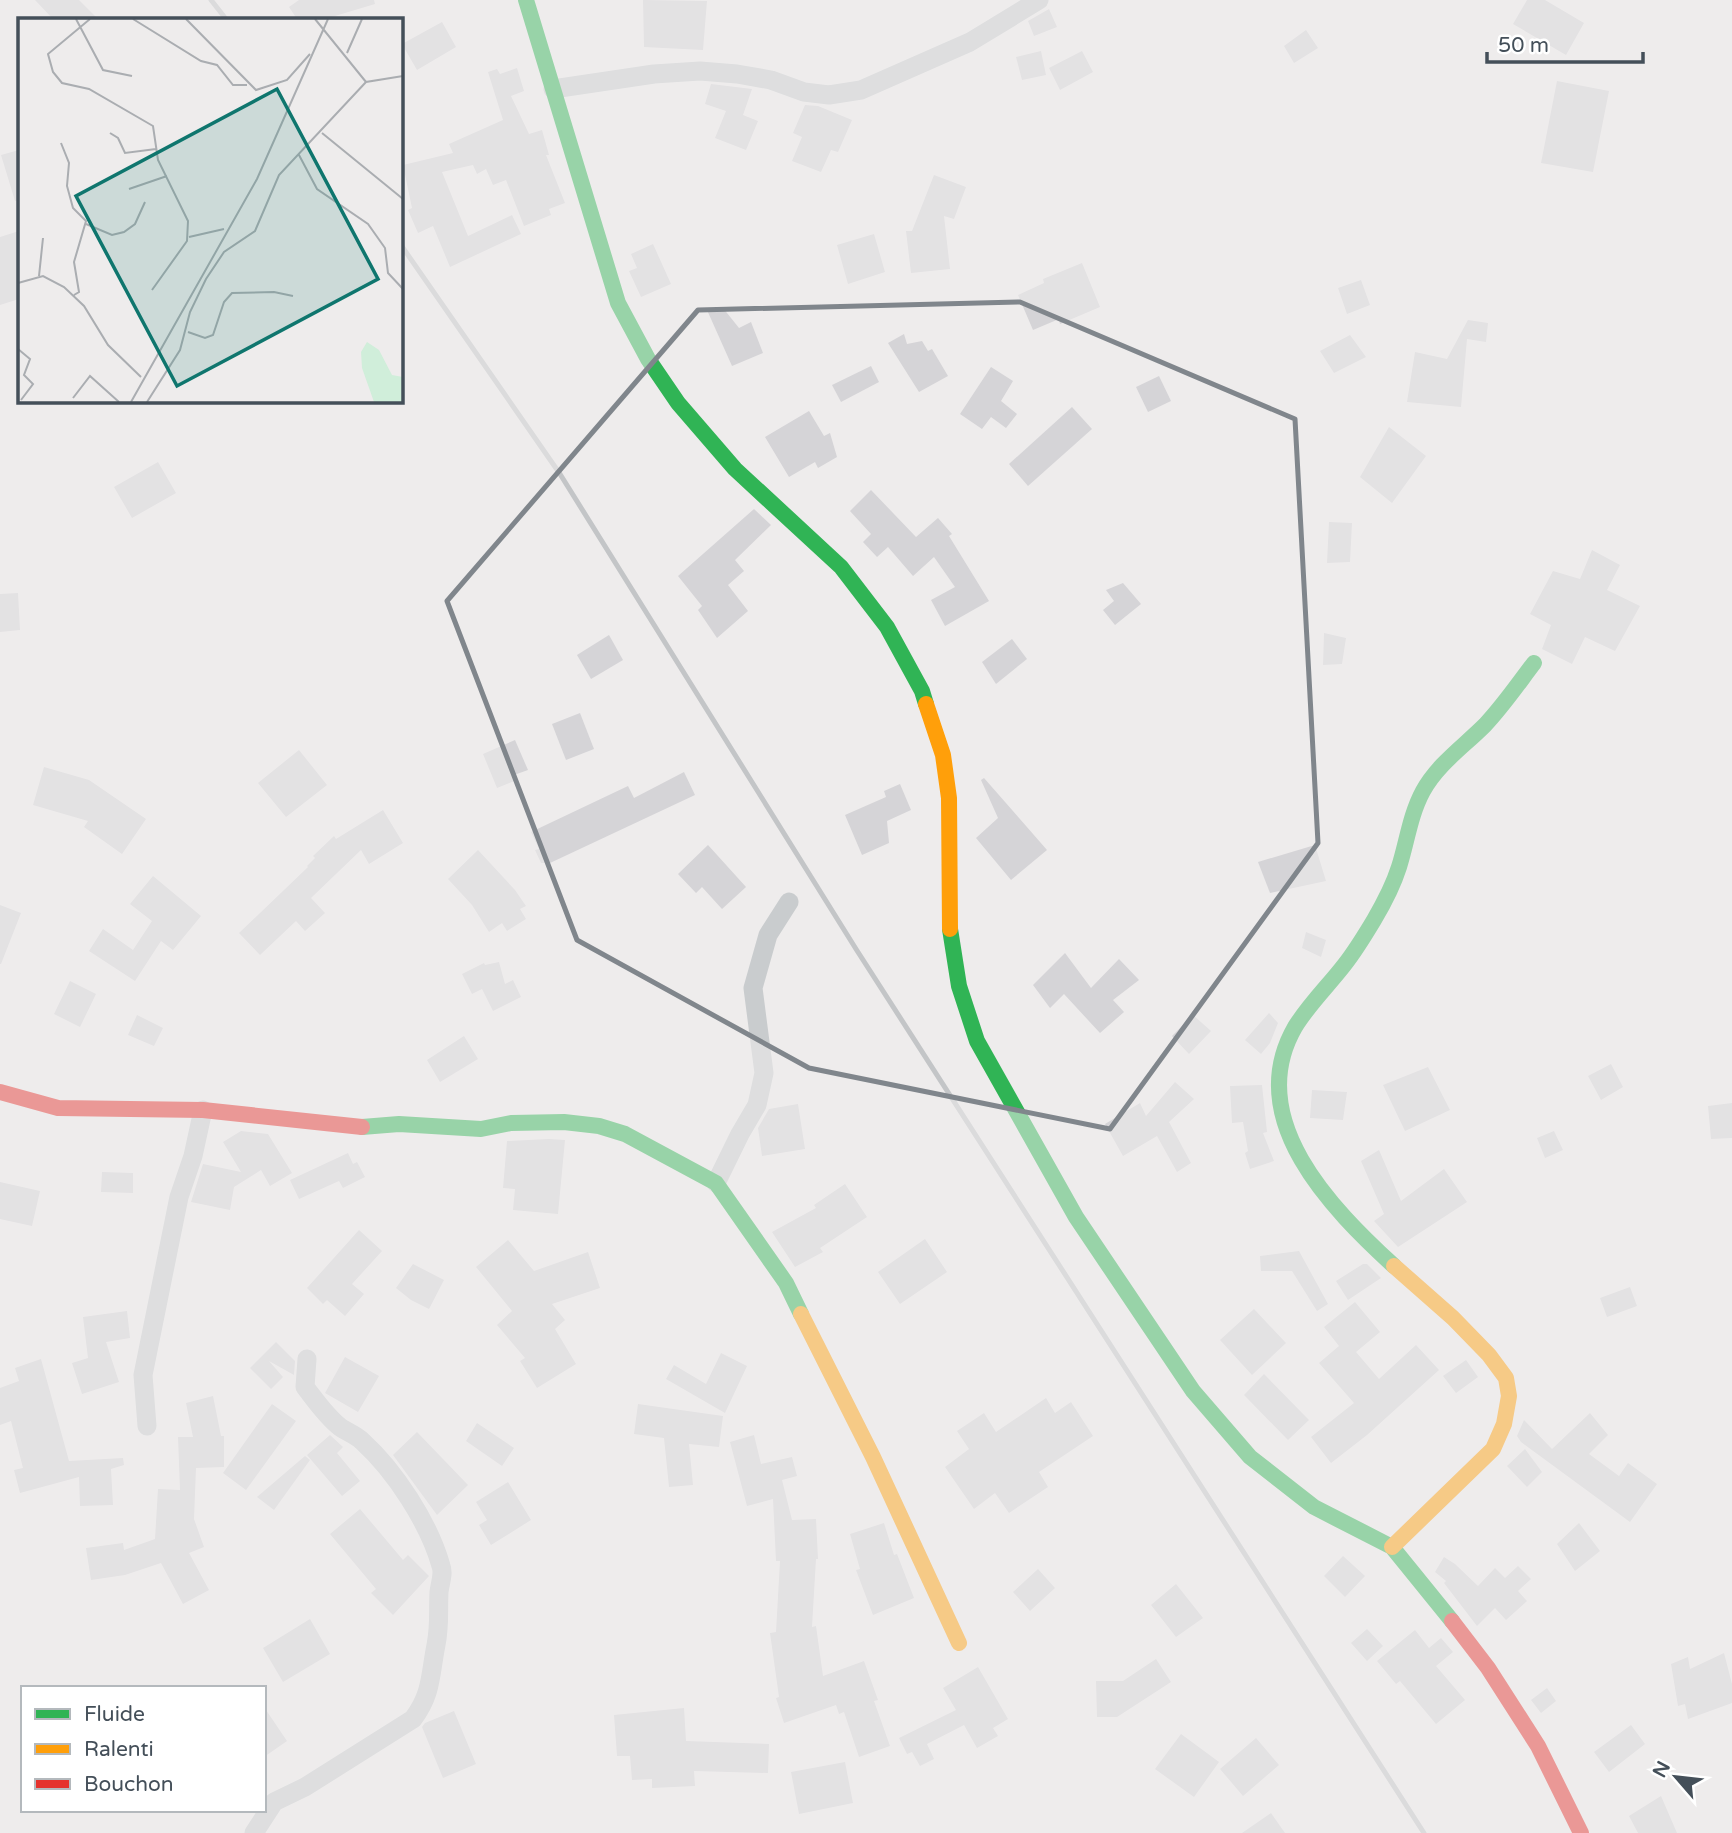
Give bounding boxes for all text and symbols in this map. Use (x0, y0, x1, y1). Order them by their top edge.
inset map (18, 18, 402, 402)
scale bar (1487, 21, 1643, 65)
text: 50 m (1498, 33, 1549, 58)
legend (21, 1686, 266, 1812)
text: Fluide (84, 1702, 145, 1727)
text: Ralenti (84, 1737, 154, 1762)
north arrow (1641, 1742, 1711, 1812)
text: N (1649, 1758, 1675, 1781)
text: Bouchon (84, 1772, 174, 1797)

